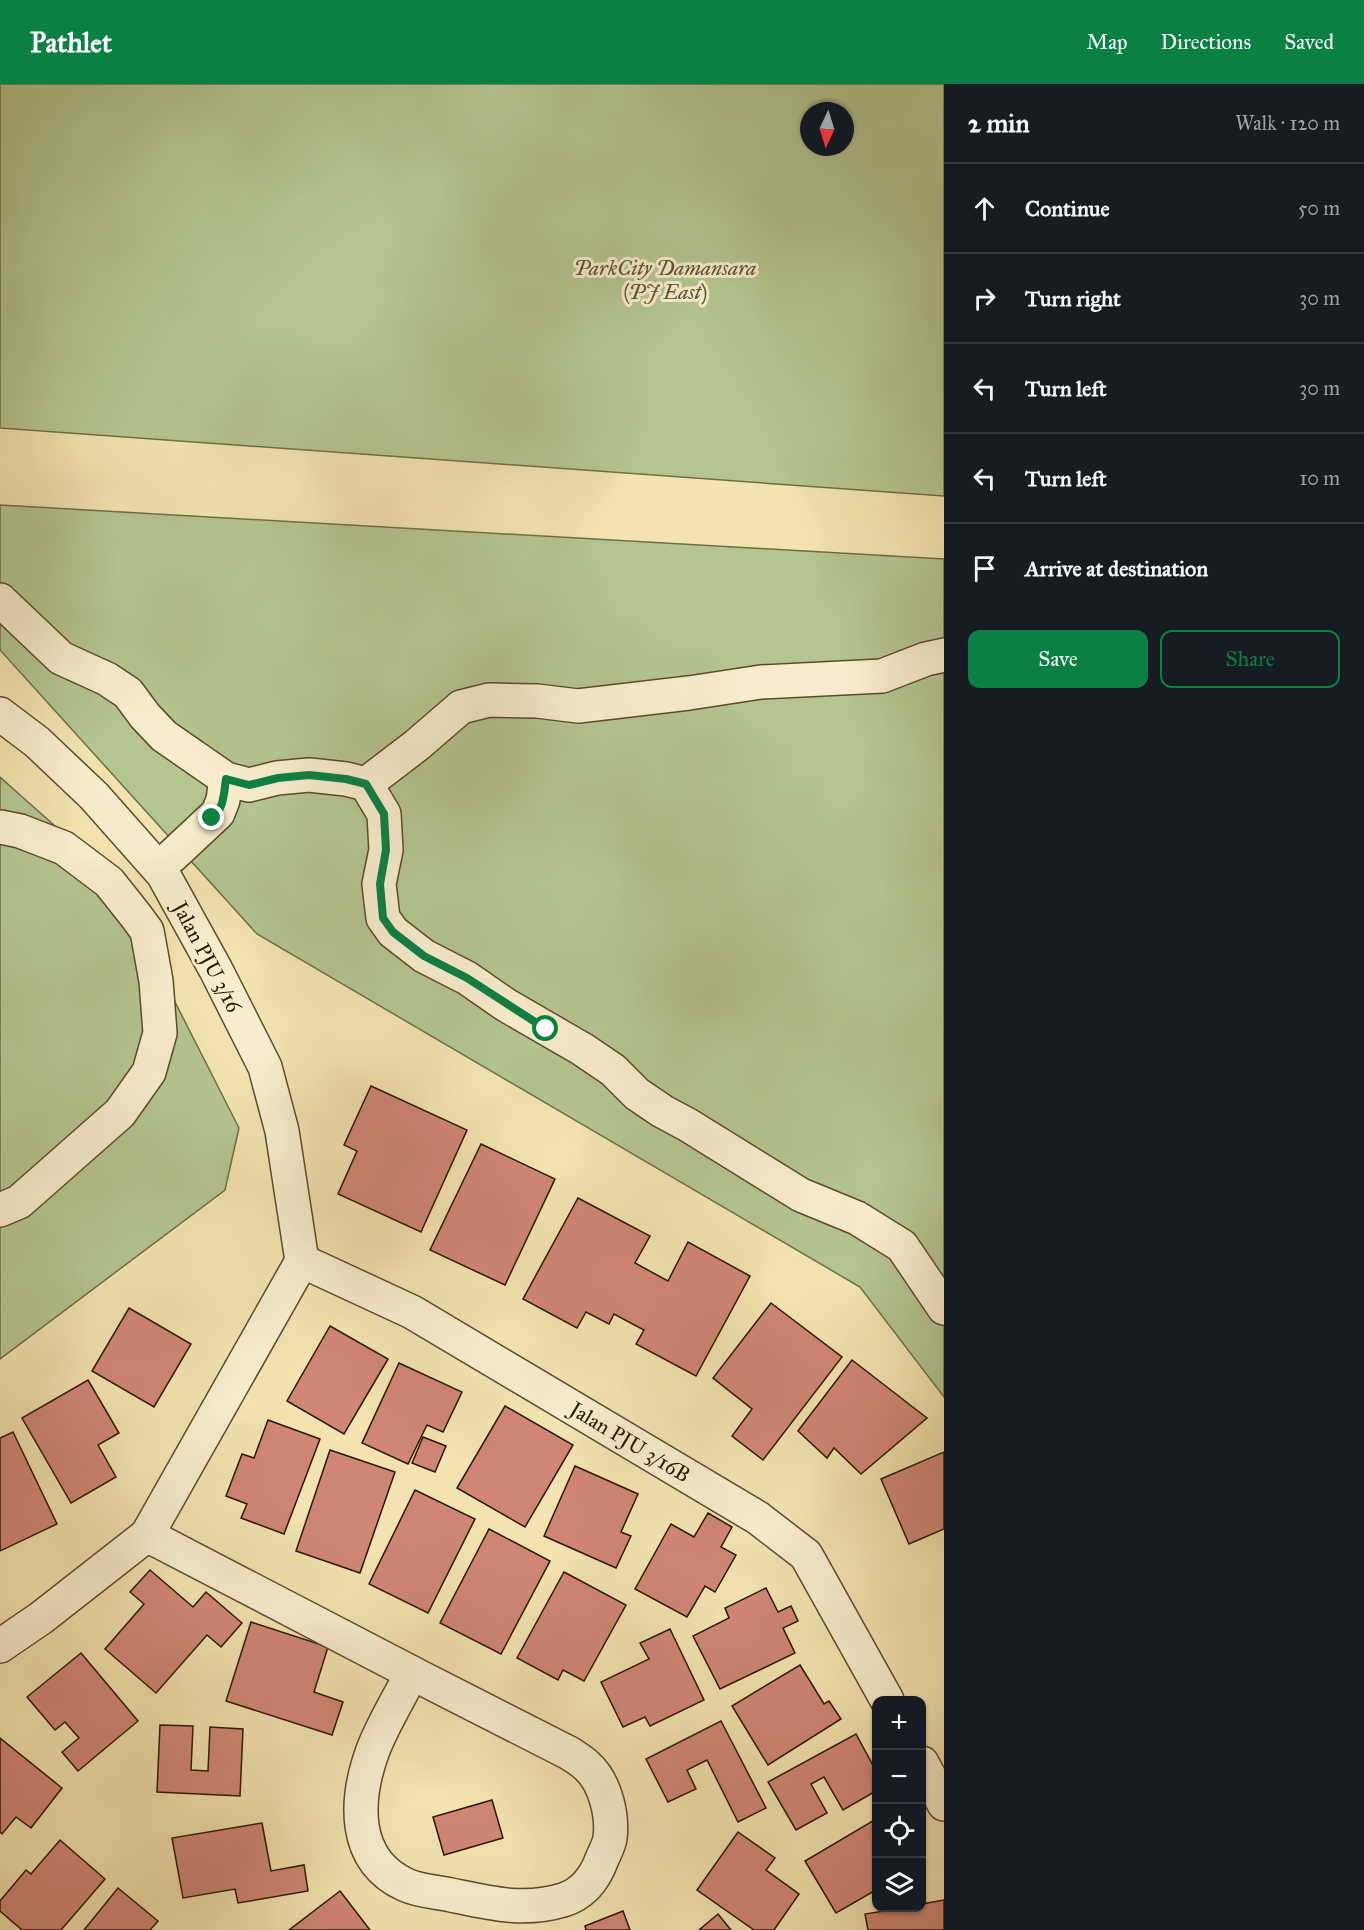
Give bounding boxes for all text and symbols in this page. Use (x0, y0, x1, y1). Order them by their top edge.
text: Pathlet (30, 25, 112, 60)
text: Map (1087, 29, 1128, 55)
text: Directions (1161, 29, 1251, 55)
text: Saved (1284, 29, 1334, 55)
north arrow (800, 102, 854, 156)
text: 2 min (968, 107, 1029, 139)
text: Walk · 120 m (1235, 111, 1340, 135)
icon: ahead (968, 192, 1001, 225)
text: Continue (1025, 195, 1110, 222)
text: 50 m (1298, 196, 1340, 220)
park label: ParkCity Damansara (PJ East) (574, 255, 756, 305)
icon: right (968, 282, 1001, 315)
text: Turn right (1025, 285, 1121, 312)
text: 30 m (1299, 286, 1340, 310)
icon: left (968, 372, 1001, 405)
text: Turn left (1025, 375, 1107, 402)
text: 30 m (1299, 376, 1340, 400)
icon: left (968, 462, 1001, 495)
text: Turn left (1025, 465, 1107, 492)
text: 10 m (1299, 466, 1340, 490)
icon: arrive (968, 552, 1001, 585)
text: Arrive at destination (1025, 555, 1208, 582)
button: Save (968, 630, 1148, 688)
button: Share (1160, 630, 1340, 688)
route end (198, 804, 224, 830)
street label: Jalan PJU 3/16 (166, 895, 248, 1018)
route start (532, 1015, 558, 1041)
street label: Jalan PJU 3/16B (563, 1395, 695, 1488)
map controls (872, 1696, 926, 1912)
button: + (872, 1696, 926, 1750)
button: − (872, 1750, 926, 1804)
button: locate (872, 1804, 926, 1858)
button: layers (872, 1858, 926, 1912)

